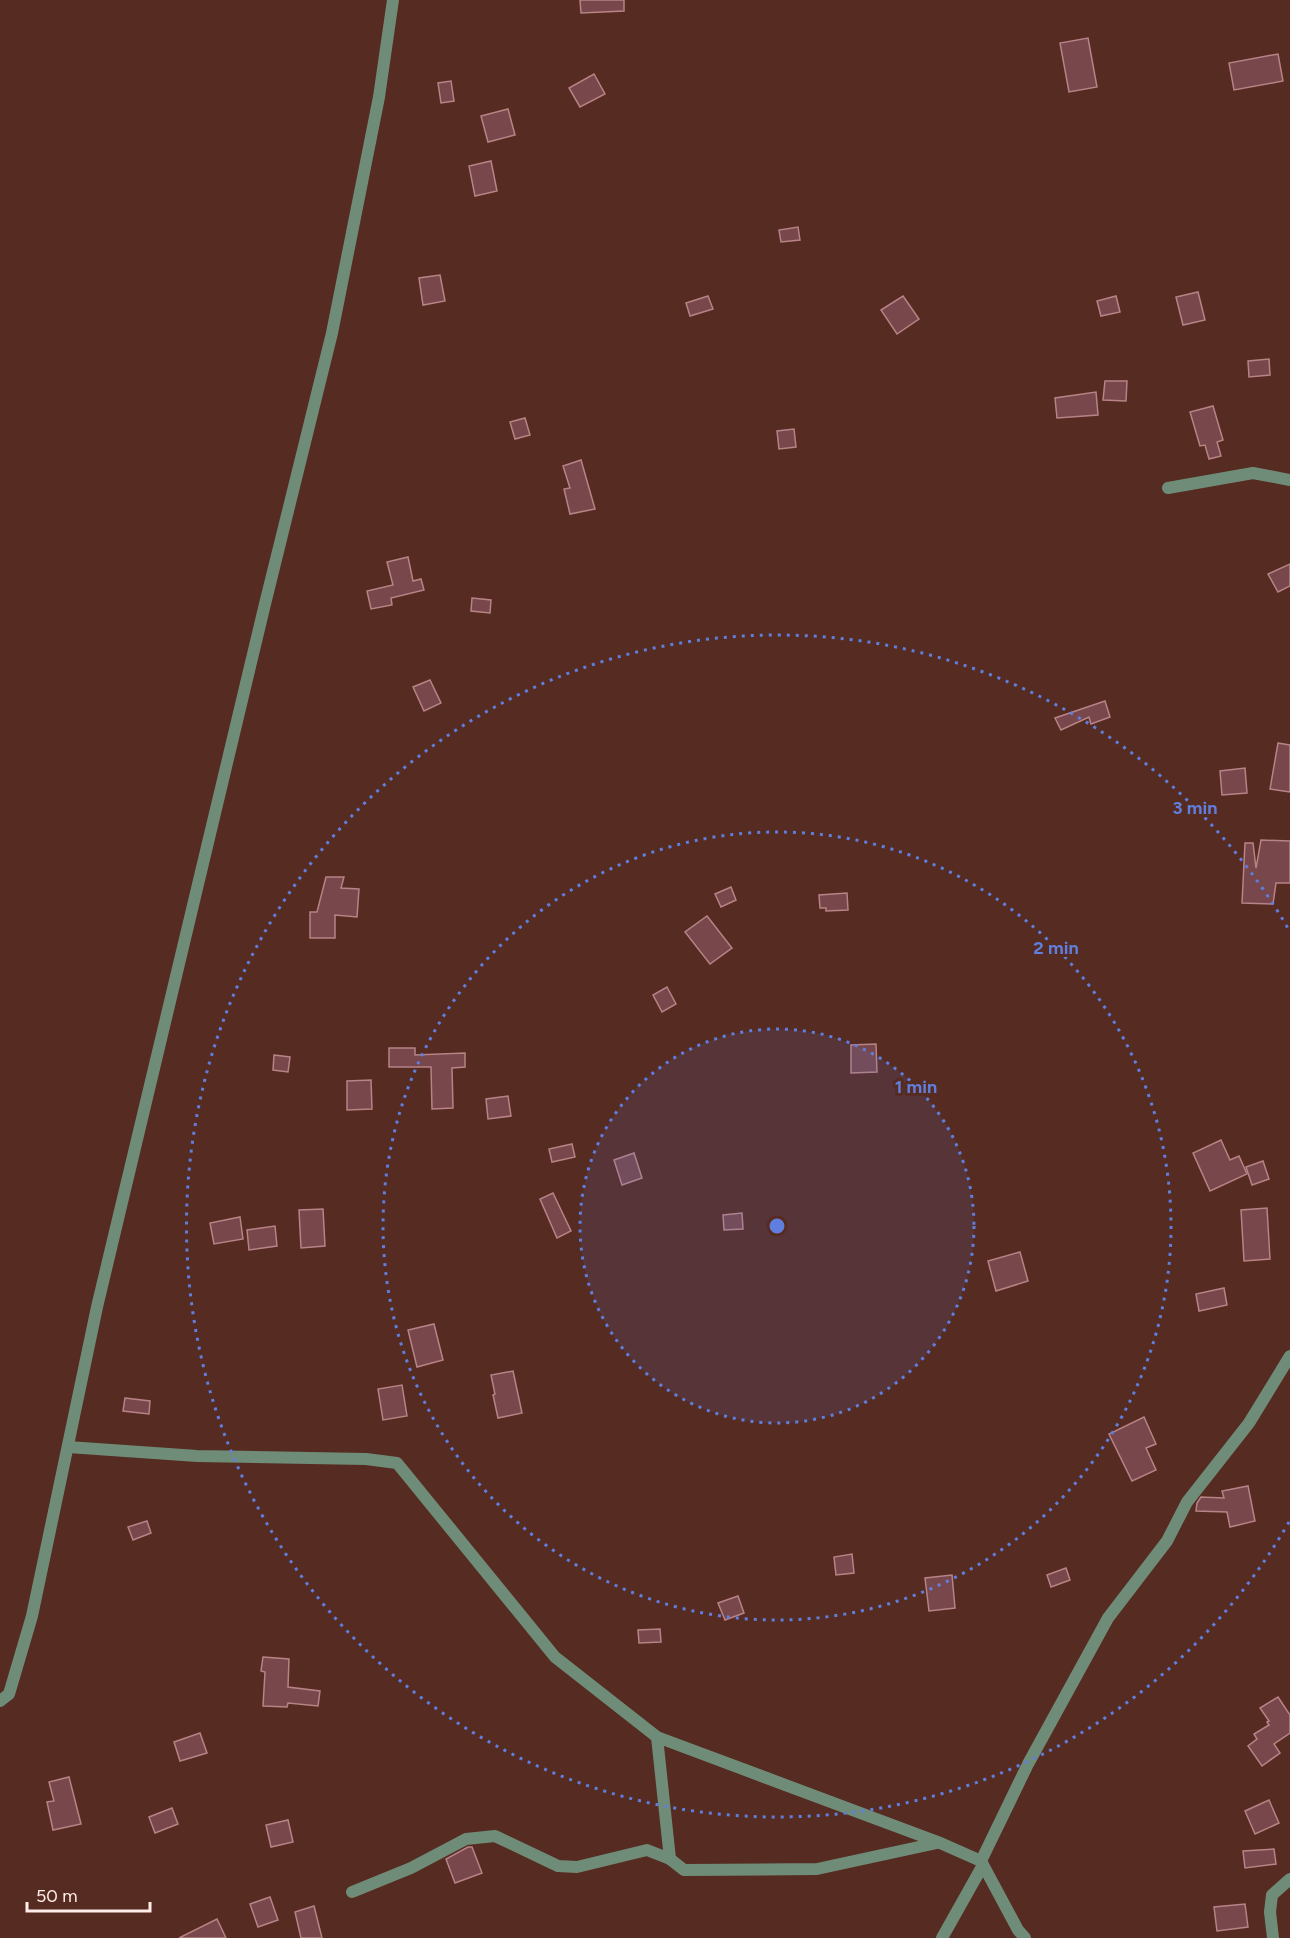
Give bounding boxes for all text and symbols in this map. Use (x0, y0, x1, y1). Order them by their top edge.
text: 3 min (1173, 797, 1217, 819)
text: 2 min (1033, 937, 1079, 959)
text: 1 min (895, 1076, 937, 1098)
centre of rings (767, 1216, 787, 1236)
scale bar (27, 1875, 150, 1913)
text: 50 m (36, 1885, 78, 1907)

